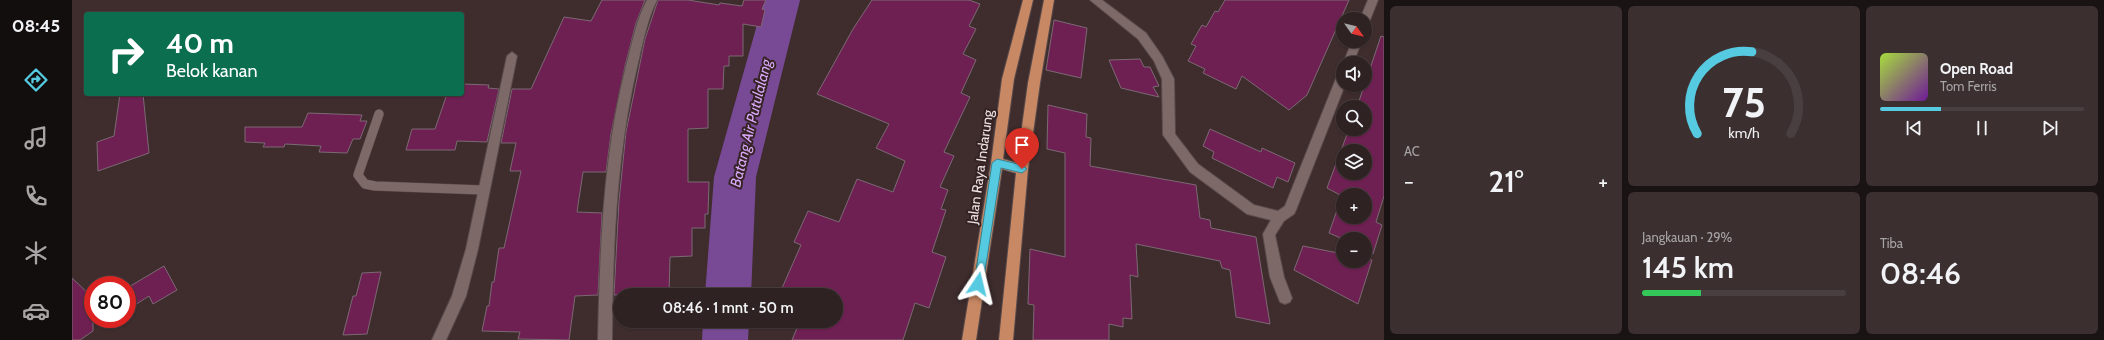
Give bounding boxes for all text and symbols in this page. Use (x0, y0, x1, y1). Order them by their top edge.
north arrow (1336, 12, 1372, 48)
map controls (1336, 12, 1372, 268)
text: 08:45 (12, 15, 60, 37)
text: 40 m (166, 26, 234, 60)
icon: right (100, 28, 152, 80)
water label: Batang Air Putulalang (726, 56, 776, 189)
button: sound (1336, 56, 1372, 92)
text: Belok kanan (166, 60, 258, 82)
text: Open Road (1940, 60, 2013, 78)
icon: directions (22, 66, 50, 94)
text: 75 (1722, 77, 1766, 127)
text: Tom Ferris (1940, 78, 1997, 94)
button: search (1336, 100, 1372, 136)
street label: Jalan Raya Indarung (963, 108, 997, 226)
icon: previous (1903, 117, 1925, 139)
icon: pause (1971, 117, 1993, 139)
icon: next (2039, 117, 2061, 139)
text: km/h (1728, 123, 1760, 141)
icon: music (22, 124, 50, 152)
pin (1005, 128, 1039, 169)
icon: arrive (1011, 134, 1033, 156)
text: AC (1404, 143, 1420, 159)
button: layers (1336, 144, 1372, 180)
text: 21° (1488, 163, 1524, 200)
text: − (1404, 168, 1414, 195)
text: + (1598, 168, 1608, 195)
icon: phone (22, 182, 50, 210)
button: + (1336, 188, 1372, 224)
text: Jangkauan · 29% (1642, 229, 1732, 245)
button: − (1336, 232, 1372, 268)
text: Tiba (1880, 235, 1903, 251)
icon: climate (22, 239, 50, 267)
text: 145 km (1642, 249, 1734, 286)
text: 08:46 (1880, 255, 1961, 292)
position arrow (957, 263, 999, 305)
speed limit sign: 80 (84, 276, 136, 328)
icon: car (22, 297, 50, 325)
text: 08:46 · 1 mnt · 50 m (662, 299, 794, 317)

